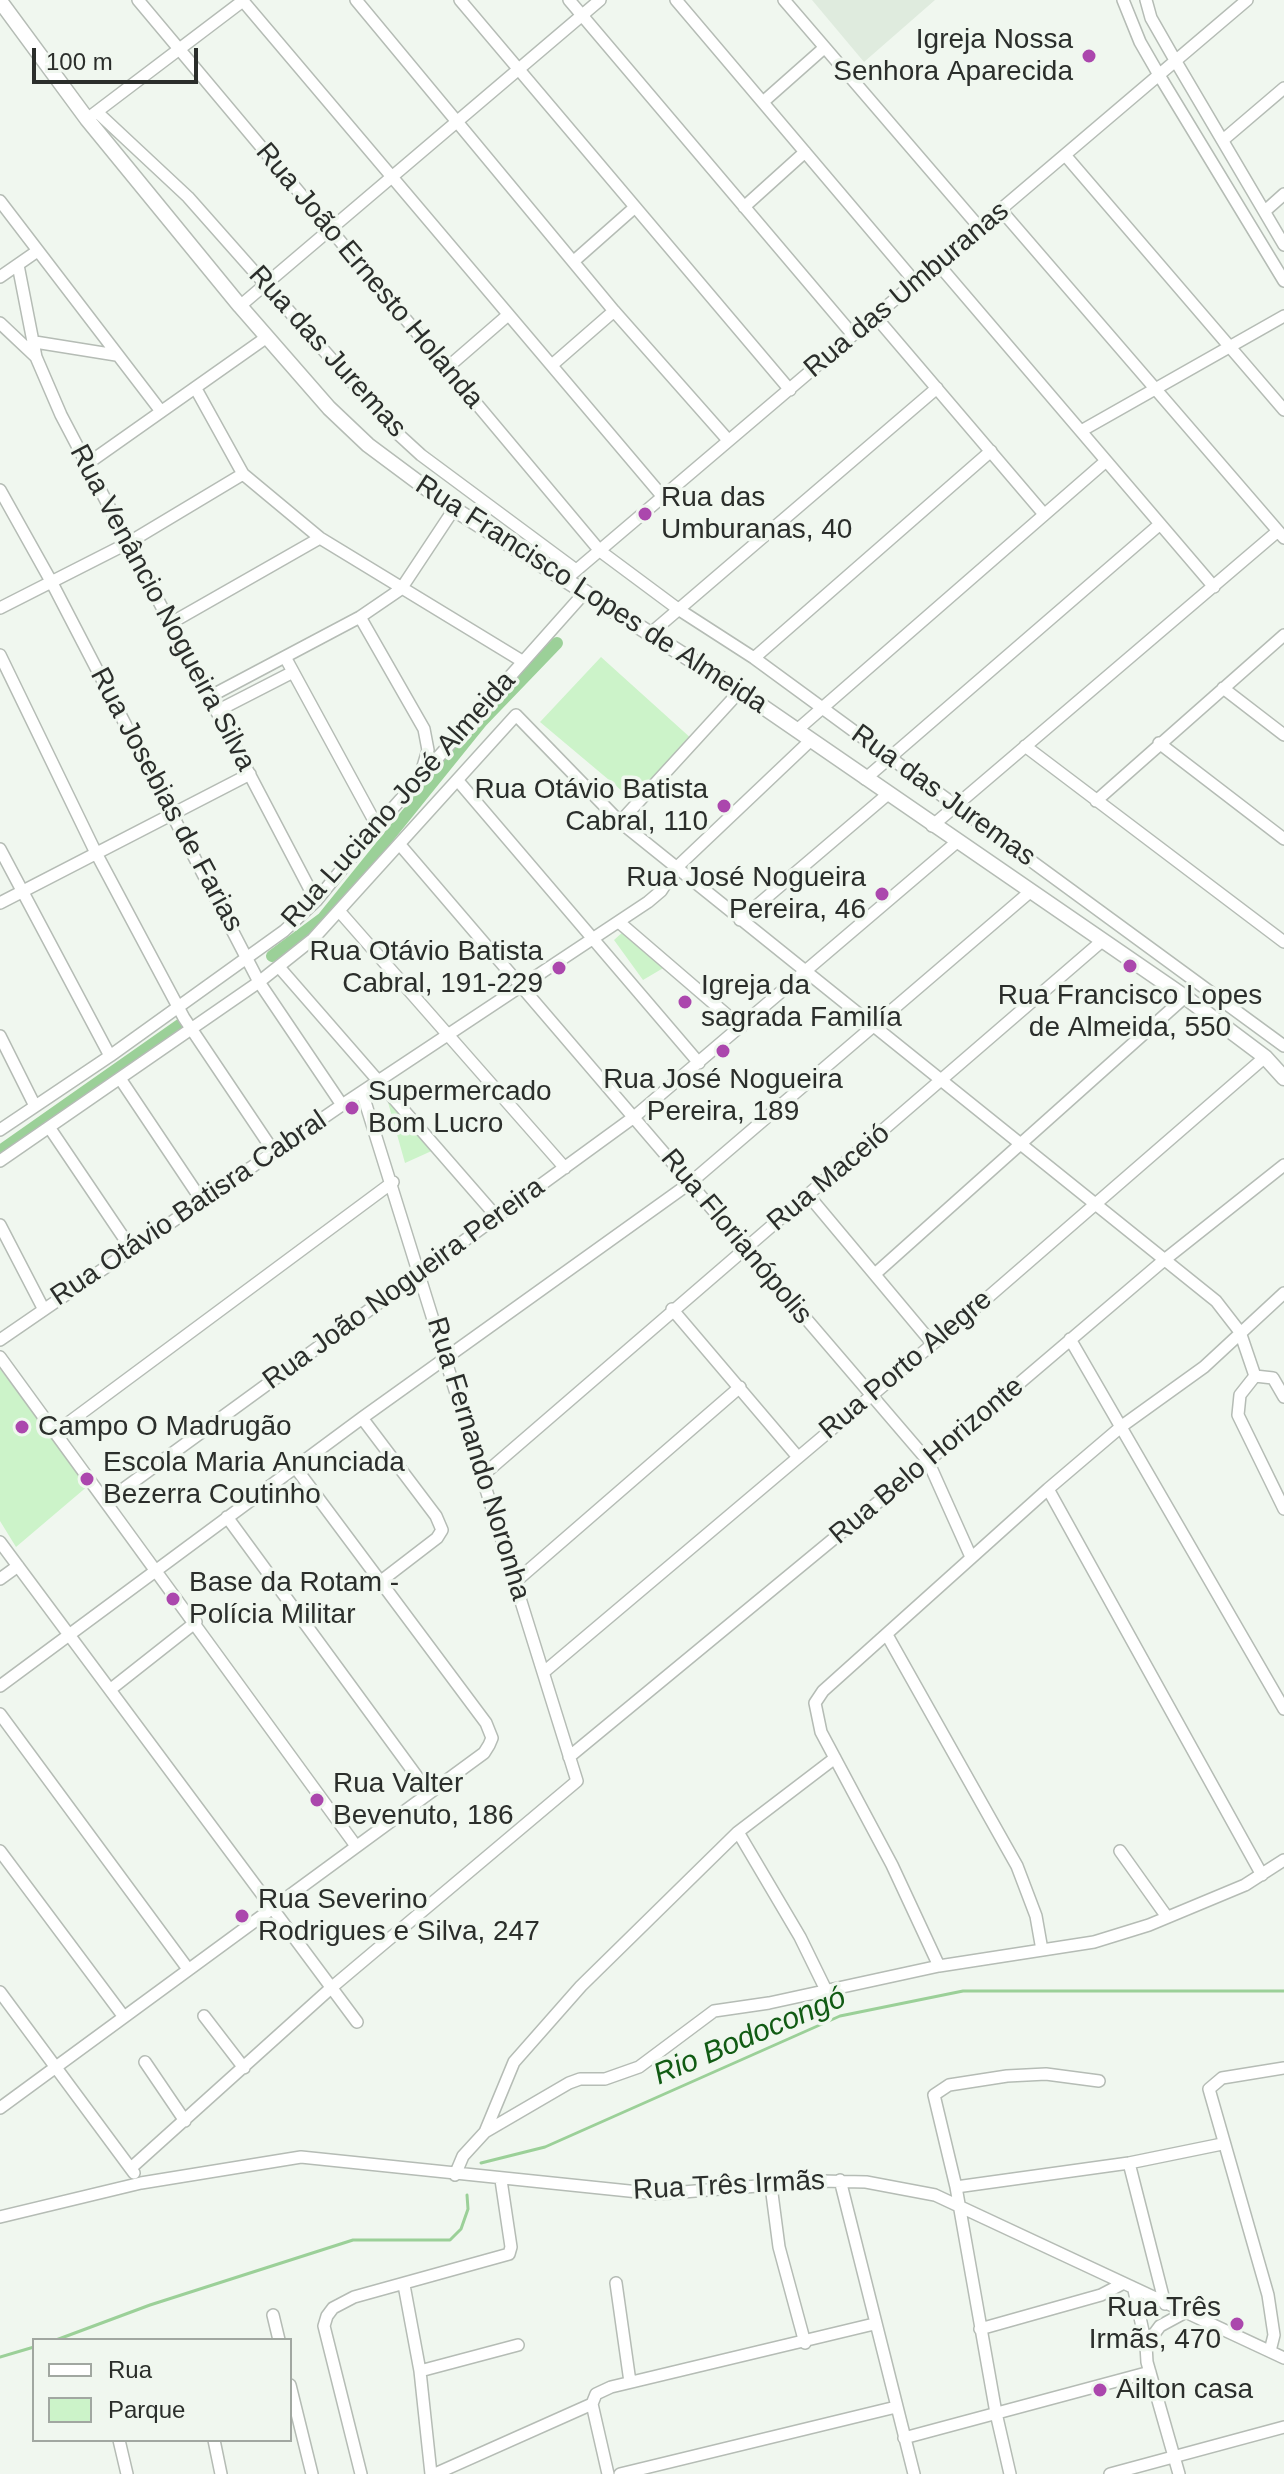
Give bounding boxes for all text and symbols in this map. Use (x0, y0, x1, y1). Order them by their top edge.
place label: Igreja Nossa Senhora Aparecida (833, 23, 1073, 89)
scale bar (36, 32, 202, 82)
marker: Igreja Nossa Senhora Aparecida (1080, 47, 1098, 65)
text: 100 m (46, 48, 113, 75)
street label: Rua João Ernesto Holanda (248, 136, 490, 416)
street label: Rua das Umburanas (798, 195, 1016, 385)
street label: Rua das Juremas (241, 259, 413, 445)
street label: Rua Venâncio Nogueira Silva (62, 439, 262, 777)
street label: Rua Francisco Lopes de Almeida (409, 469, 773, 721)
place label: Rua das Umburanas, 40 (661, 481, 852, 547)
marker: Rua das Umburanas, 40 (636, 505, 654, 523)
street label: Rua Josebias de Farias (82, 662, 250, 938)
street label: Rua Luciano José Almeida (275, 665, 523, 935)
street label: Rua das Juremas (844, 718, 1042, 874)
place label: Rua Otávio Batista Cabral, 110 (475, 773, 708, 839)
marker: Rua Otávio Batista Cabral, 110 (715, 797, 733, 815)
place label: Rua José Nogueira Pereira, 46 (626, 861, 866, 927)
marker: Rua José Nogueira Pereira, 46 (873, 885, 891, 903)
place label: Rua Otávio Batista Cabral, 191-229 (310, 935, 543, 1001)
marker: Rua Francisco Lopes de Almeida, 550 (1121, 957, 1139, 975)
marker: Rua Otávio Batista Cabral, 191-229 (550, 959, 568, 977)
place label: Igreja da sagrada Familía (701, 969, 902, 1035)
place label: Rua Francisco Lopes de Almeida, 550 (998, 979, 1262, 1045)
marker: Igreja da sagrada Familía (676, 993, 694, 1011)
marker: Rua José Nogueira Pereira, 189 (714, 1042, 732, 1060)
place label: Rua José Nogueira Pereira, 189 (603, 1063, 843, 1129)
place label: Supermercado Bom Lucro (368, 1075, 552, 1141)
marker: Supermercado Bom Lucro (343, 1099, 361, 1117)
street label: Rua Otávio Batisra Cabral (45, 1104, 333, 1314)
street label: Rua Maceió (761, 1117, 897, 1239)
street label: Rua Florianópolis (653, 1143, 819, 1331)
street label: Rua João Nogueira Pereira (257, 1171, 551, 1397)
street label: Rua Porto Alegre (813, 1283, 999, 1447)
street label: Rua Fernando Noronha (419, 1313, 537, 1605)
street label: Rua Belo Horizonte (823, 1370, 1031, 1552)
place label: Campo O Madrugão (38, 1410, 292, 1444)
marker: Campo O Madrugão (13, 1418, 31, 1436)
place label: Escola Maria Anunciada Bezerra Coutinho (103, 1446, 405, 1512)
marker: Escola Maria Anunciada Bezerra Coutinho (78, 1470, 96, 1488)
place label: Base da Rotam - Polícia Militar (189, 1566, 399, 1632)
marker: Base da Rotam - Polícia Militar (164, 1590, 182, 1608)
place label: Rua Valter Bevenuto, 186 (333, 1767, 514, 1833)
marker: Rua Valter Bevenuto, 186 (308, 1791, 326, 1809)
place label: Rua Severino Rodrigues e Silva, 247 (258, 1883, 540, 1949)
marker: Rua Severino Rodrigues e Silva, 247 (233, 1907, 251, 1925)
water label: Rio Bodocongó (649, 1980, 851, 2094)
street label: Rua Três Irmãs (632, 2164, 826, 2208)
place label: Rua Três Irmãs, 470 (1089, 2291, 1221, 2357)
marker: Rua Três Irmãs, 470 (1228, 2315, 1246, 2333)
legend (32, 2338, 292, 2442)
text: Rua (108, 2356, 152, 2383)
place label: Ailton casa (1116, 2373, 1253, 2407)
marker: Ailton casa (1091, 2381, 1109, 2399)
text: Parque (108, 2396, 185, 2423)

